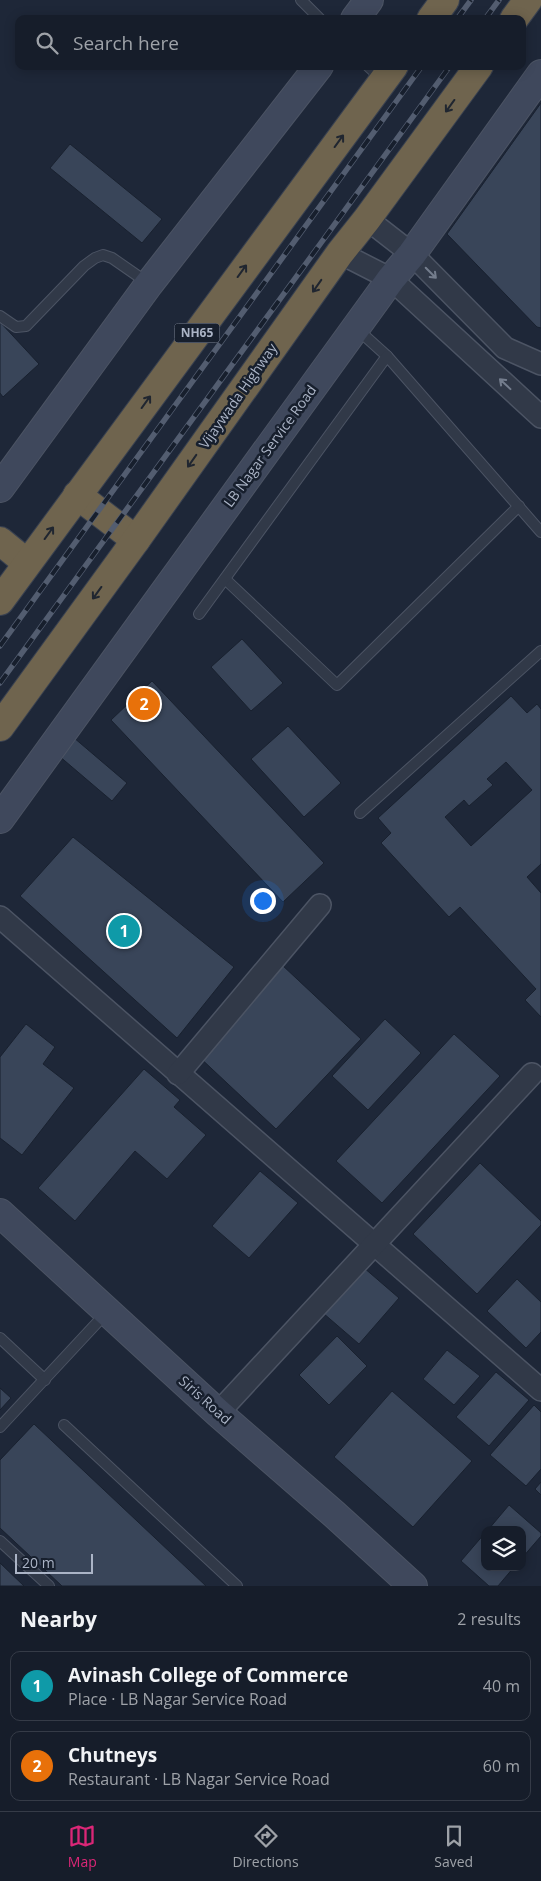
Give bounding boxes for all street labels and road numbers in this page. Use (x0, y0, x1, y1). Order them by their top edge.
road number: NH65 (174, 323, 220, 342)
street label: Vijaywada Highway (194, 338, 282, 452)
street label: LB Nagar Service Road (219, 381, 320, 511)
street label: Siris Road (175, 1371, 236, 1428)

